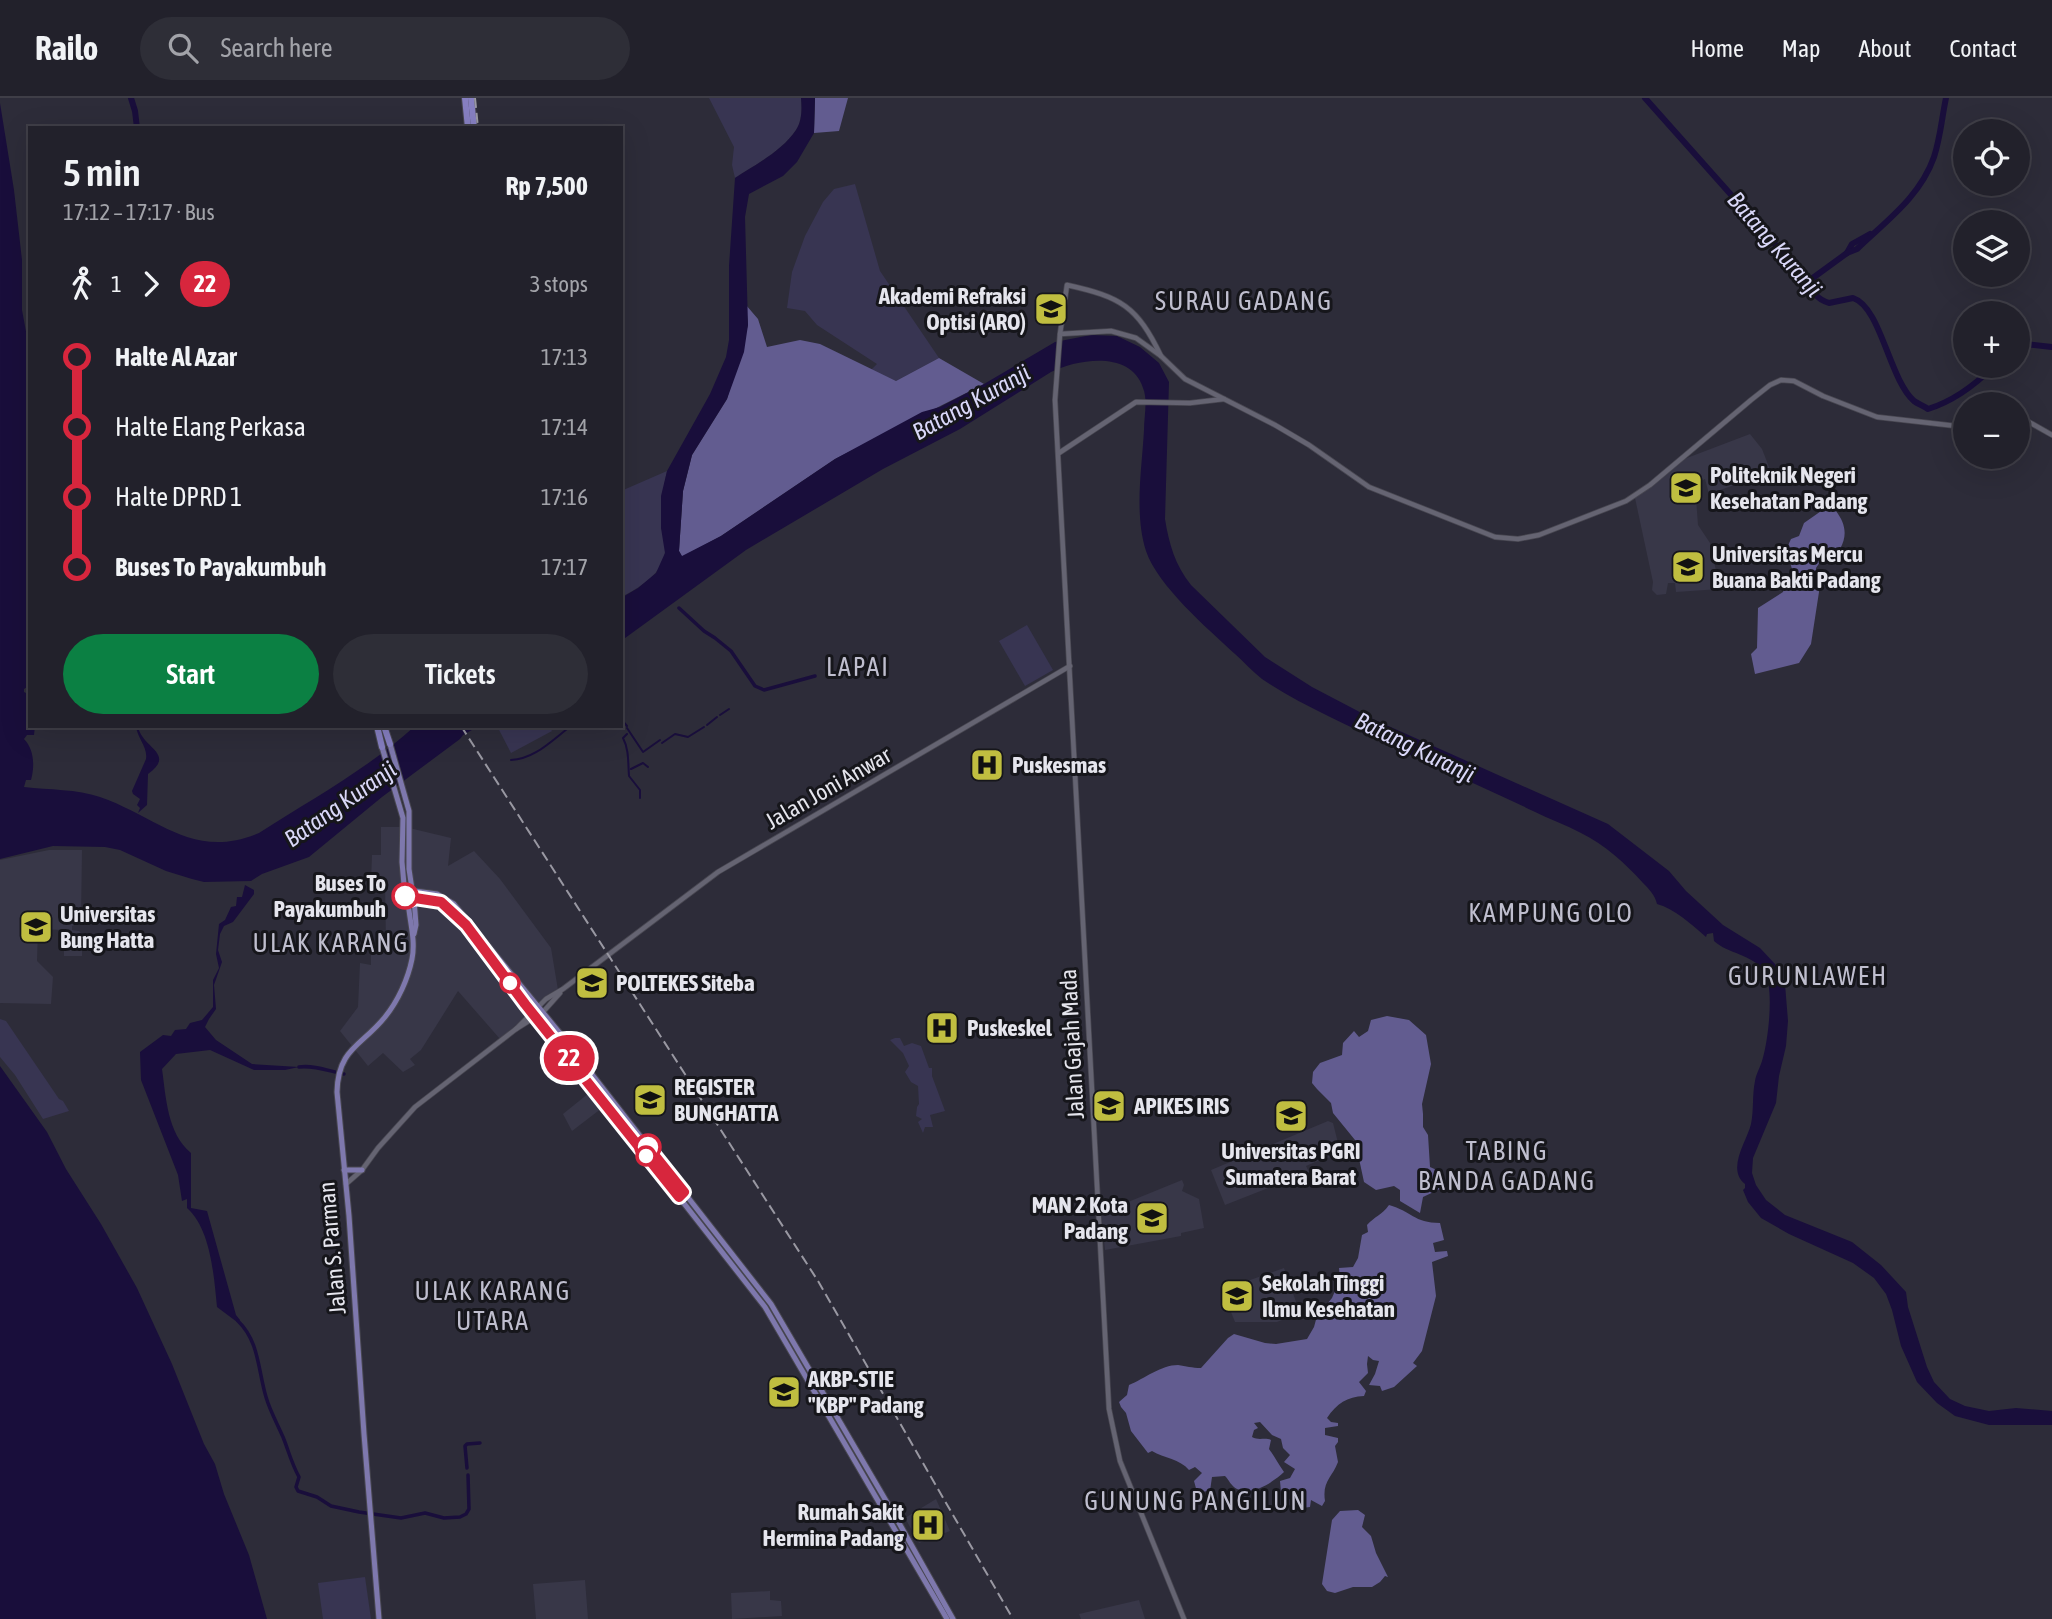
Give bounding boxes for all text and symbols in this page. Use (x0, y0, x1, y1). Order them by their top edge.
search box (140, 17, 630, 80)
text: Railo (35, 29, 98, 67)
icon: search (164, 29, 202, 67)
text: Search here (220, 33, 333, 63)
text: Home (1690, 35, 1744, 62)
text: Map (1782, 35, 1820, 62)
text: About (1858, 35, 1911, 62)
text: Contact (1949, 35, 2017, 62)
map controls (1953, 119, 2030, 469)
button: locate (1953, 119, 2030, 196)
text: 5 min (63, 151, 141, 194)
text: Rp 7,500 (506, 171, 588, 201)
water label: Batang Kuranji (1722, 186, 1828, 302)
text: 17:12 – 17:17 · Bus (63, 199, 215, 225)
button: layers (1953, 210, 2030, 287)
icon: walk (63, 265, 101, 303)
icon: forward (132, 265, 170, 303)
text: 22 (194, 270, 216, 297)
text: 1 (111, 271, 122, 297)
text: 3 stops (530, 271, 588, 297)
place label: Akademi Refraksi Optisi (ARO) (878, 283, 1026, 335)
district label: SURAU GADANG (1155, 286, 1333, 316)
school or university icon: Akademi Refraksi Optisi (ARO) (1032, 290, 1070, 328)
button: + (1953, 301, 2030, 378)
text: Halte Al Azar (115, 342, 237, 372)
text: 17:13 (541, 344, 588, 370)
water label: Batang Kuranji (908, 359, 1034, 445)
button: − (1953, 392, 2030, 469)
text: Halte Elang Perkasa (115, 412, 306, 442)
text: 17:14 (541, 414, 588, 440)
place label: Politeknik Negeri Kesehatan Padang (1710, 462, 1868, 514)
school or university icon: Politeknik Negeri Kesehatan Padang (1667, 469, 1705, 507)
text: Halte DPRD 1 (115, 482, 242, 512)
text: 17:16 (541, 484, 588, 510)
place label: Universitas Mercu Buana Bakti Padang (1712, 541, 1881, 593)
school or university icon: Universitas Mercu Buana Bakti Padang (1669, 548, 1707, 586)
text: Buses To Payakumbuh (115, 552, 326, 582)
text: 17:17 (541, 554, 588, 580)
button: Start (63, 634, 319, 714)
button: Tickets (333, 634, 588, 714)
district label: LAPAI (826, 652, 890, 682)
water label: Batang Kuranji (1351, 706, 1479, 788)
street label: Jalan Joni Anwar (761, 741, 896, 834)
hospital icon: Puskesmas (968, 746, 1006, 784)
place label: Puskesmas (1012, 752, 1106, 778)
water label: Batang Kuranji (279, 756, 401, 852)
place label: Buses To Payakumbuh (274, 870, 386, 922)
marker: Buses To Payakumbuh (392, 883, 418, 909)
district label: KAMPUNG OLO (1468, 898, 1634, 928)
place label: Universitas Bung Hatta (60, 901, 155, 953)
school or university icon: Universitas Bung Hatta (17, 908, 55, 946)
district label: ULAK KARANG (253, 928, 409, 958)
district label: GURUNLAWEH (1728, 961, 1888, 991)
school or university icon: POLTEKES Siteba (573, 964, 611, 1002)
street label: Jalan Gajah Mada (1055, 968, 1089, 1120)
place label: POLTEKES Siteba (616, 970, 755, 996)
unlabelled marker (500, 973, 520, 993)
hospital icon: Puskeskel (923, 1009, 961, 1047)
place label: Puskeskel (967, 1015, 1053, 1041)
line badge: 22 (538, 1035, 600, 1081)
text: 22 (558, 1044, 580, 1071)
place label: REGISTER BUNGHATTA (674, 1074, 779, 1126)
school or university icon: REGISTER BUNGHATTA (631, 1081, 669, 1119)
school or university icon: APIKES IRIS (1090, 1087, 1128, 1125)
place label: APIKES IRIS (1133, 1093, 1230, 1119)
school or university icon: Universitas PGRI Sumatera Barat (1272, 1097, 1310, 1135)
unlabelled marker (635, 1134, 661, 1160)
district label: TABING BANDA GADANG (1418, 1136, 1596, 1196)
place label: Universitas PGRI Sumatera Barat (1221, 1138, 1361, 1190)
unlabelled marker (636, 1146, 656, 1166)
street label: Jalan S. Parman (313, 1181, 351, 1315)
place label: MAN 2 Kota Padang (1032, 1192, 1128, 1244)
school or university icon: MAN 2 Kota Padang (1133, 1199, 1171, 1237)
place label: Sekolah Tinggi Ilmu Kesehatan (1262, 1270, 1395, 1322)
district label: ULAK KARANG UTARA (415, 1276, 571, 1336)
school or university icon: Sekolah Tinggi Ilmu Kesehatan (1218, 1277, 1256, 1315)
place label: AKBP-STIE "KBP" Padang (807, 1366, 924, 1418)
school or university icon: AKBP-STIE "KBP" Padang (765, 1373, 803, 1411)
district label: GUNUNG PANGILUN (1084, 1486, 1308, 1516)
place label: Rumah Sakit Hermina Padang (762, 1499, 904, 1551)
hospital icon: Rumah Sakit Hermina Padang (909, 1506, 947, 1544)

